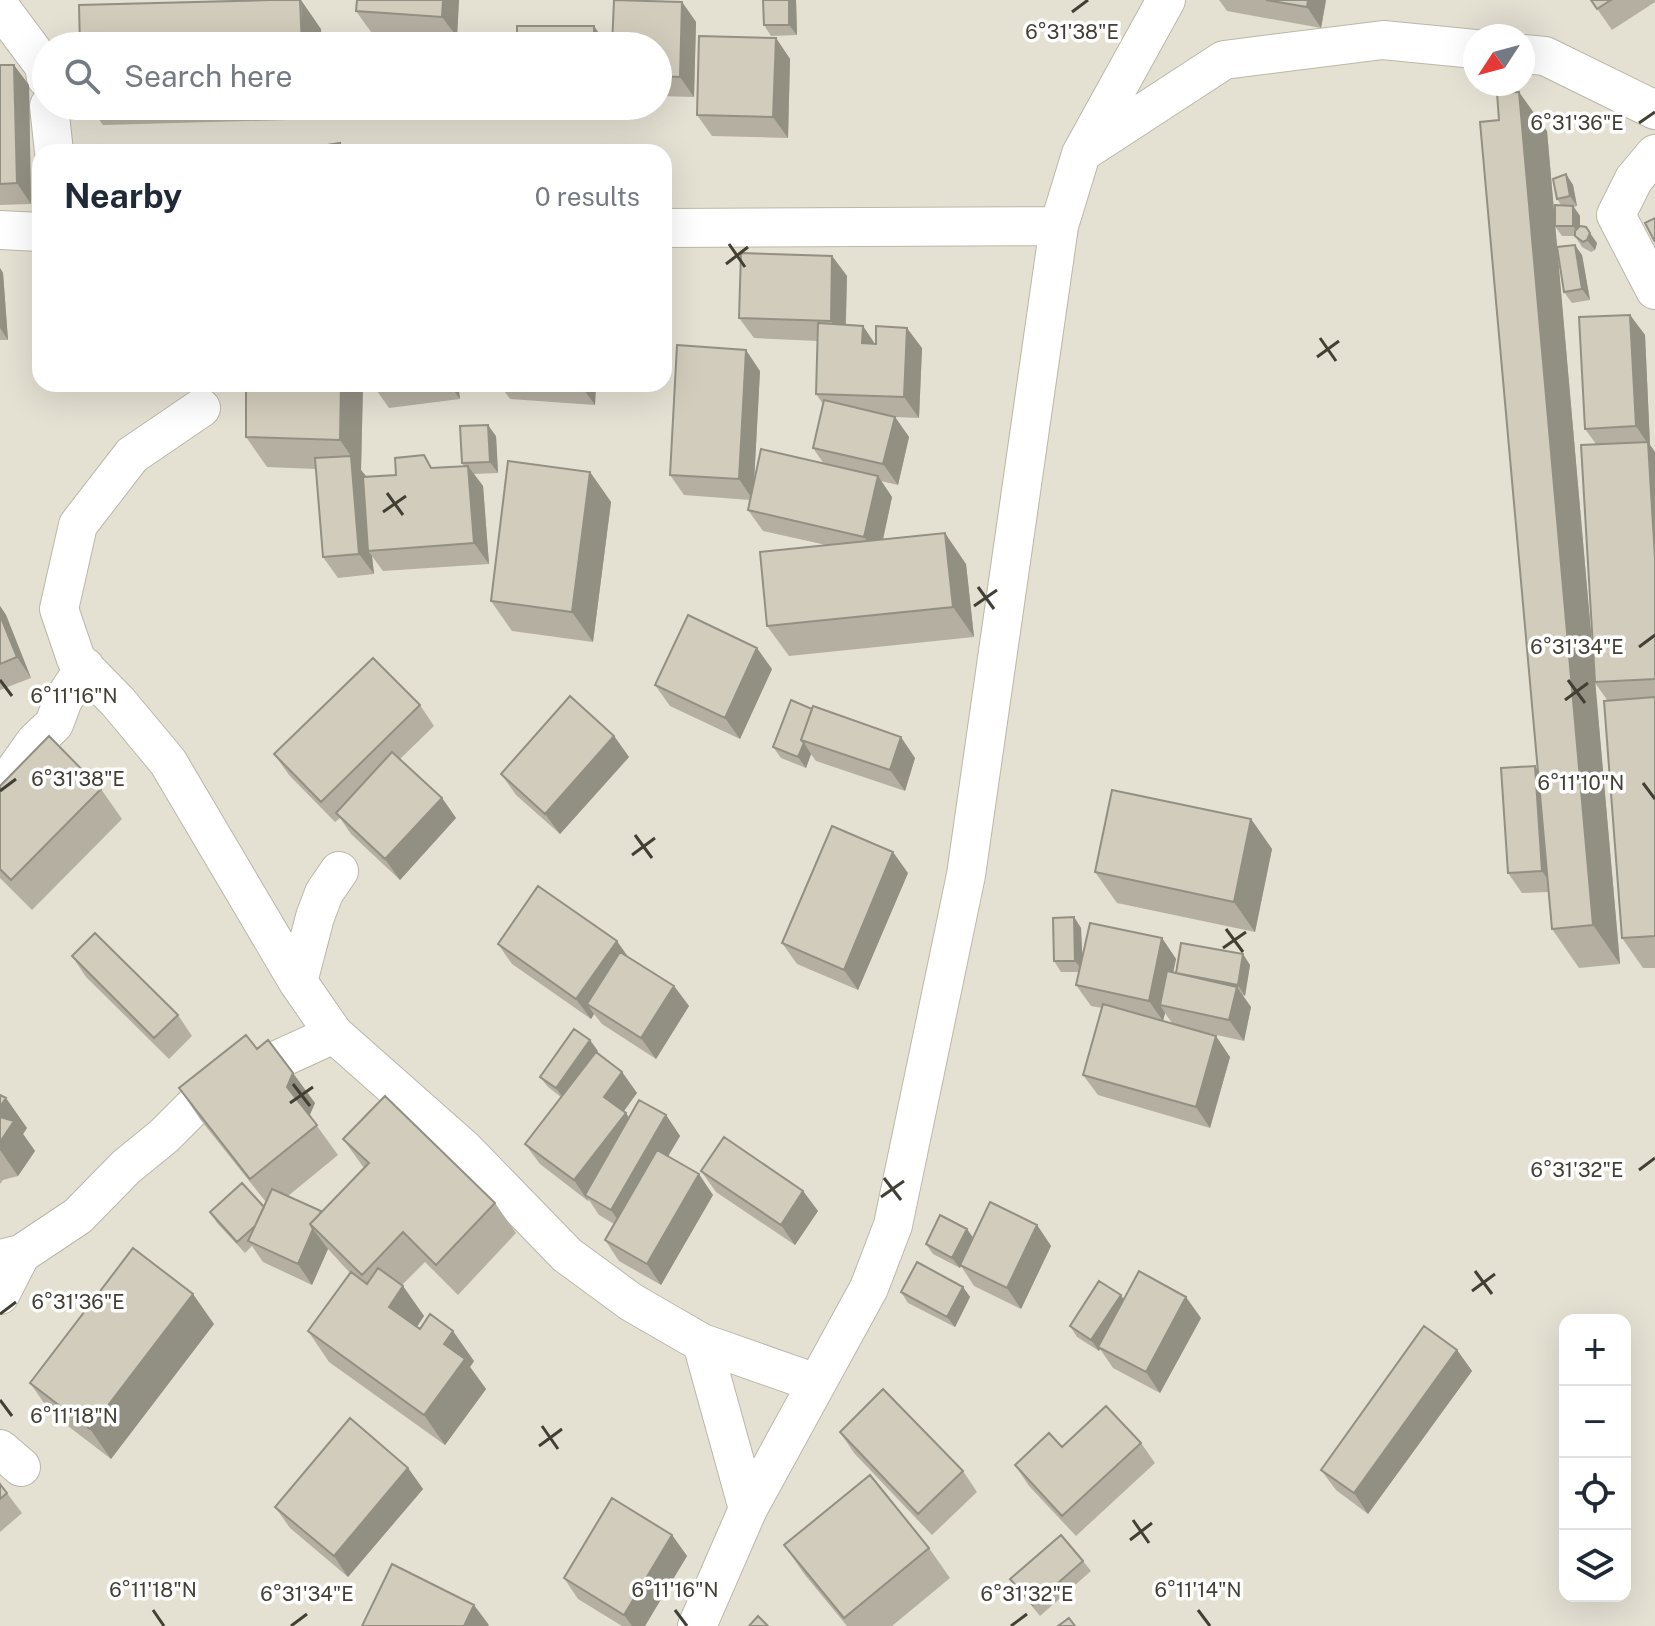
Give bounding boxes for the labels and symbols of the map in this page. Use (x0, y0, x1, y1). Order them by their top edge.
text: 6°31'38"E (1025, 20, 1119, 44)
north arrow (1463, 24, 1535, 96)
text: 6°31'36"E (1530, 111, 1624, 135)
text: 6°31'34"E (1530, 635, 1624, 659)
text: 6°11'16"N (30, 684, 118, 708)
text: 6°31'38"E (31, 767, 125, 791)
text: 6°11'10"N (1538, 771, 1624, 795)
text: 6°31'32"E (1531, 1158, 1623, 1182)
text: 6°31'36"E (31, 1290, 125, 1314)
text: 6°11'18"N (30, 1404, 118, 1428)
text: 6°11'18"N (109, 1578, 197, 1602)
text: 6°11'16"N (631, 1578, 719, 1602)
text: 6°11'14"N (1154, 1578, 1242, 1602)
text: 6°31'34"E (260, 1582, 354, 1606)
text: 6°31'32"E (981, 1582, 1073, 1606)

